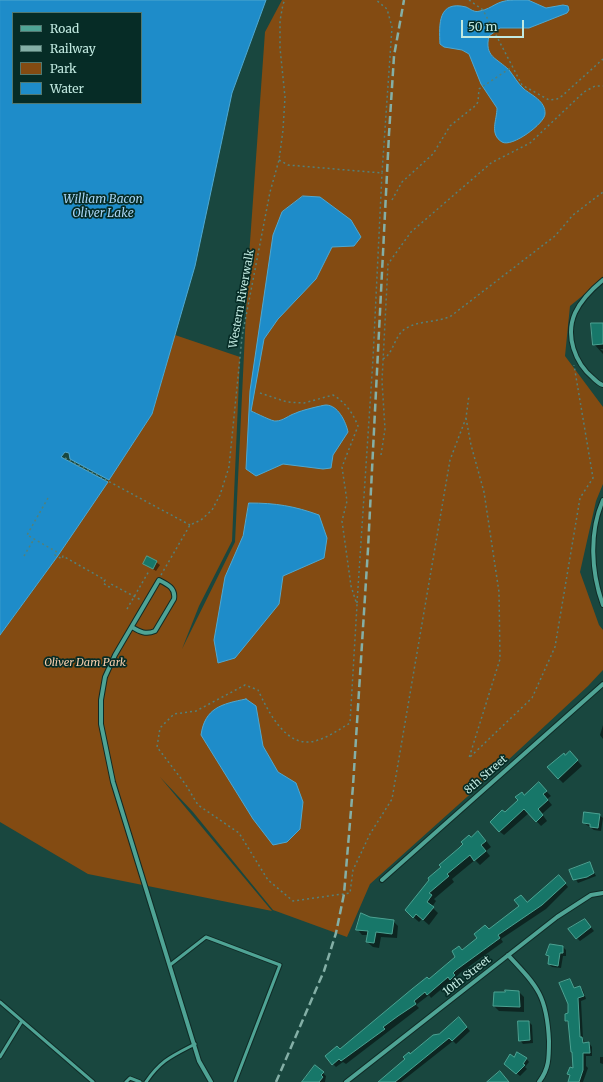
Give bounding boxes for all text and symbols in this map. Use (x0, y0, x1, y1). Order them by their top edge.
legend (12, 12, 142, 104)
scale bar (463, 12, 526, 38)
text: 50 m (468, 19, 497, 34)
text: Road (50, 21, 79, 36)
text: Railway (50, 41, 96, 56)
text: Park (50, 61, 77, 76)
text: Water (50, 81, 84, 96)
water label: William Bacon Oliver Lake (63, 193, 143, 221)
street label: Western Riverwalk (227, 249, 257, 349)
park label: Oliver Dam Park (44, 656, 126, 670)
street label: 8th Street (462, 753, 510, 797)
street label: 10th Street (440, 953, 494, 999)

